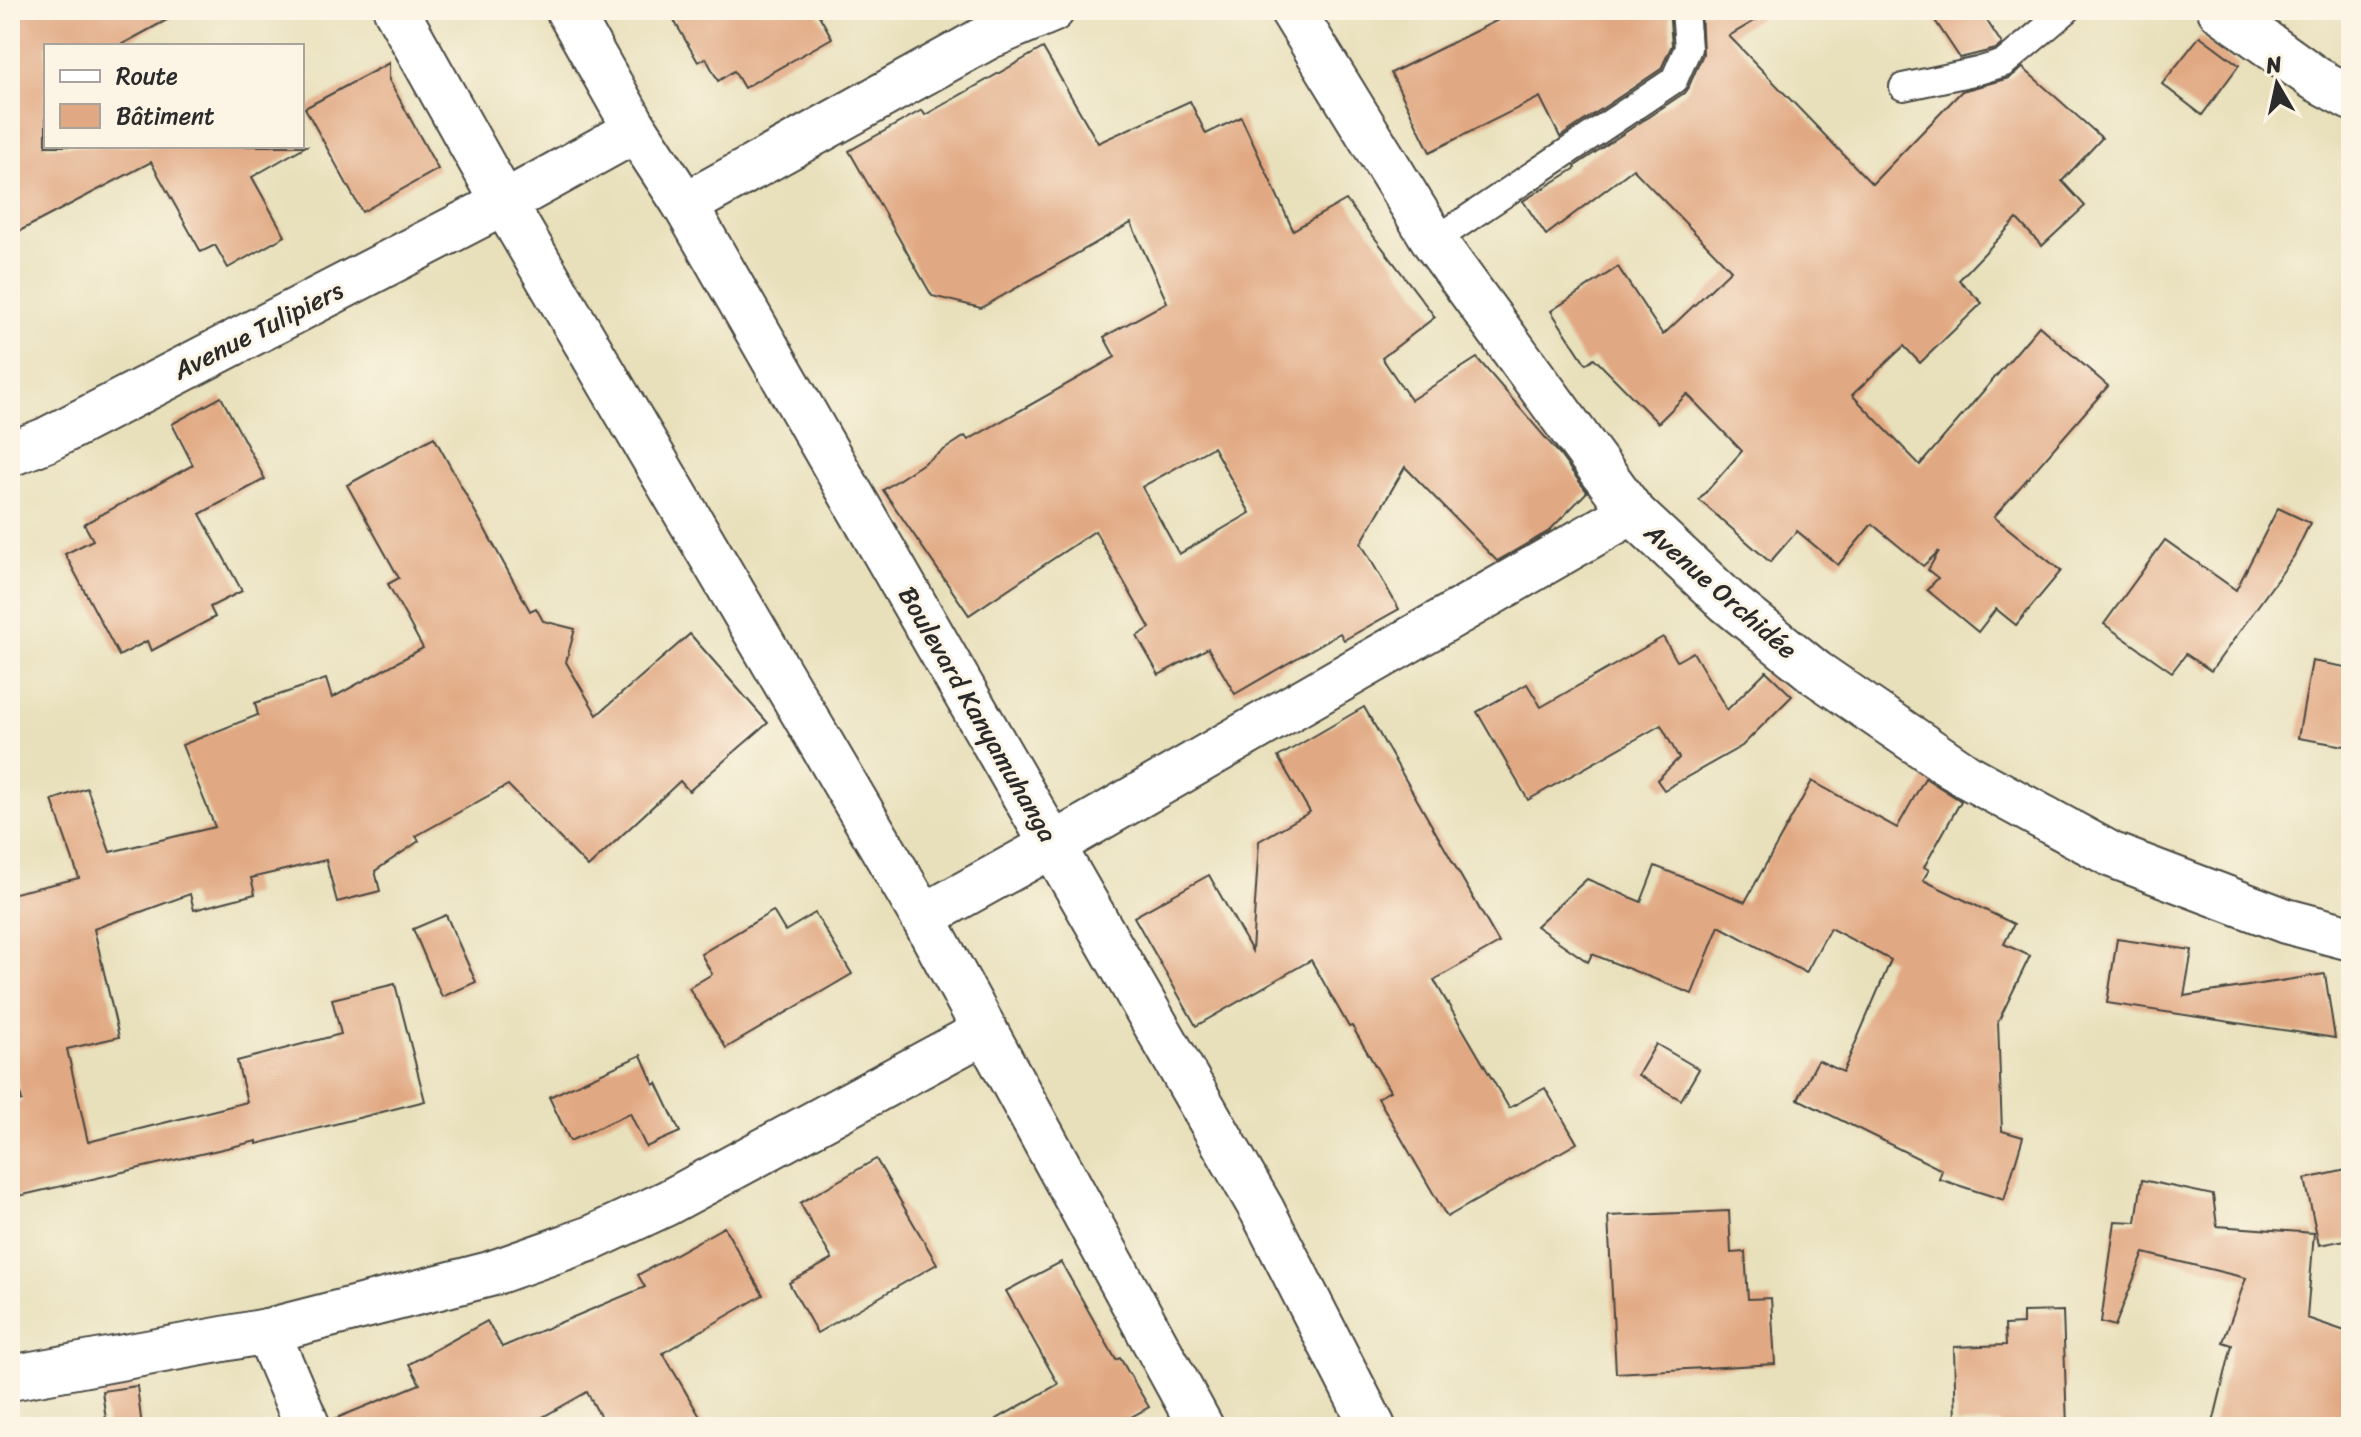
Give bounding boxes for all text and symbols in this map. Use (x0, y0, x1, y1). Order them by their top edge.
legend (44, 44, 304, 148)
north arrow (2237, 44, 2317, 124)
text: N (2262, 44, 2285, 85)
text: Route (116, 55, 178, 97)
text: Bâtiment (116, 95, 215, 137)
street label: Avenue Tulipiers (164, 267, 352, 393)
street label: Avenue Orchidée (1633, 510, 1808, 671)
street label: Boulevard Kanyamuhanga (886, 577, 1070, 851)

